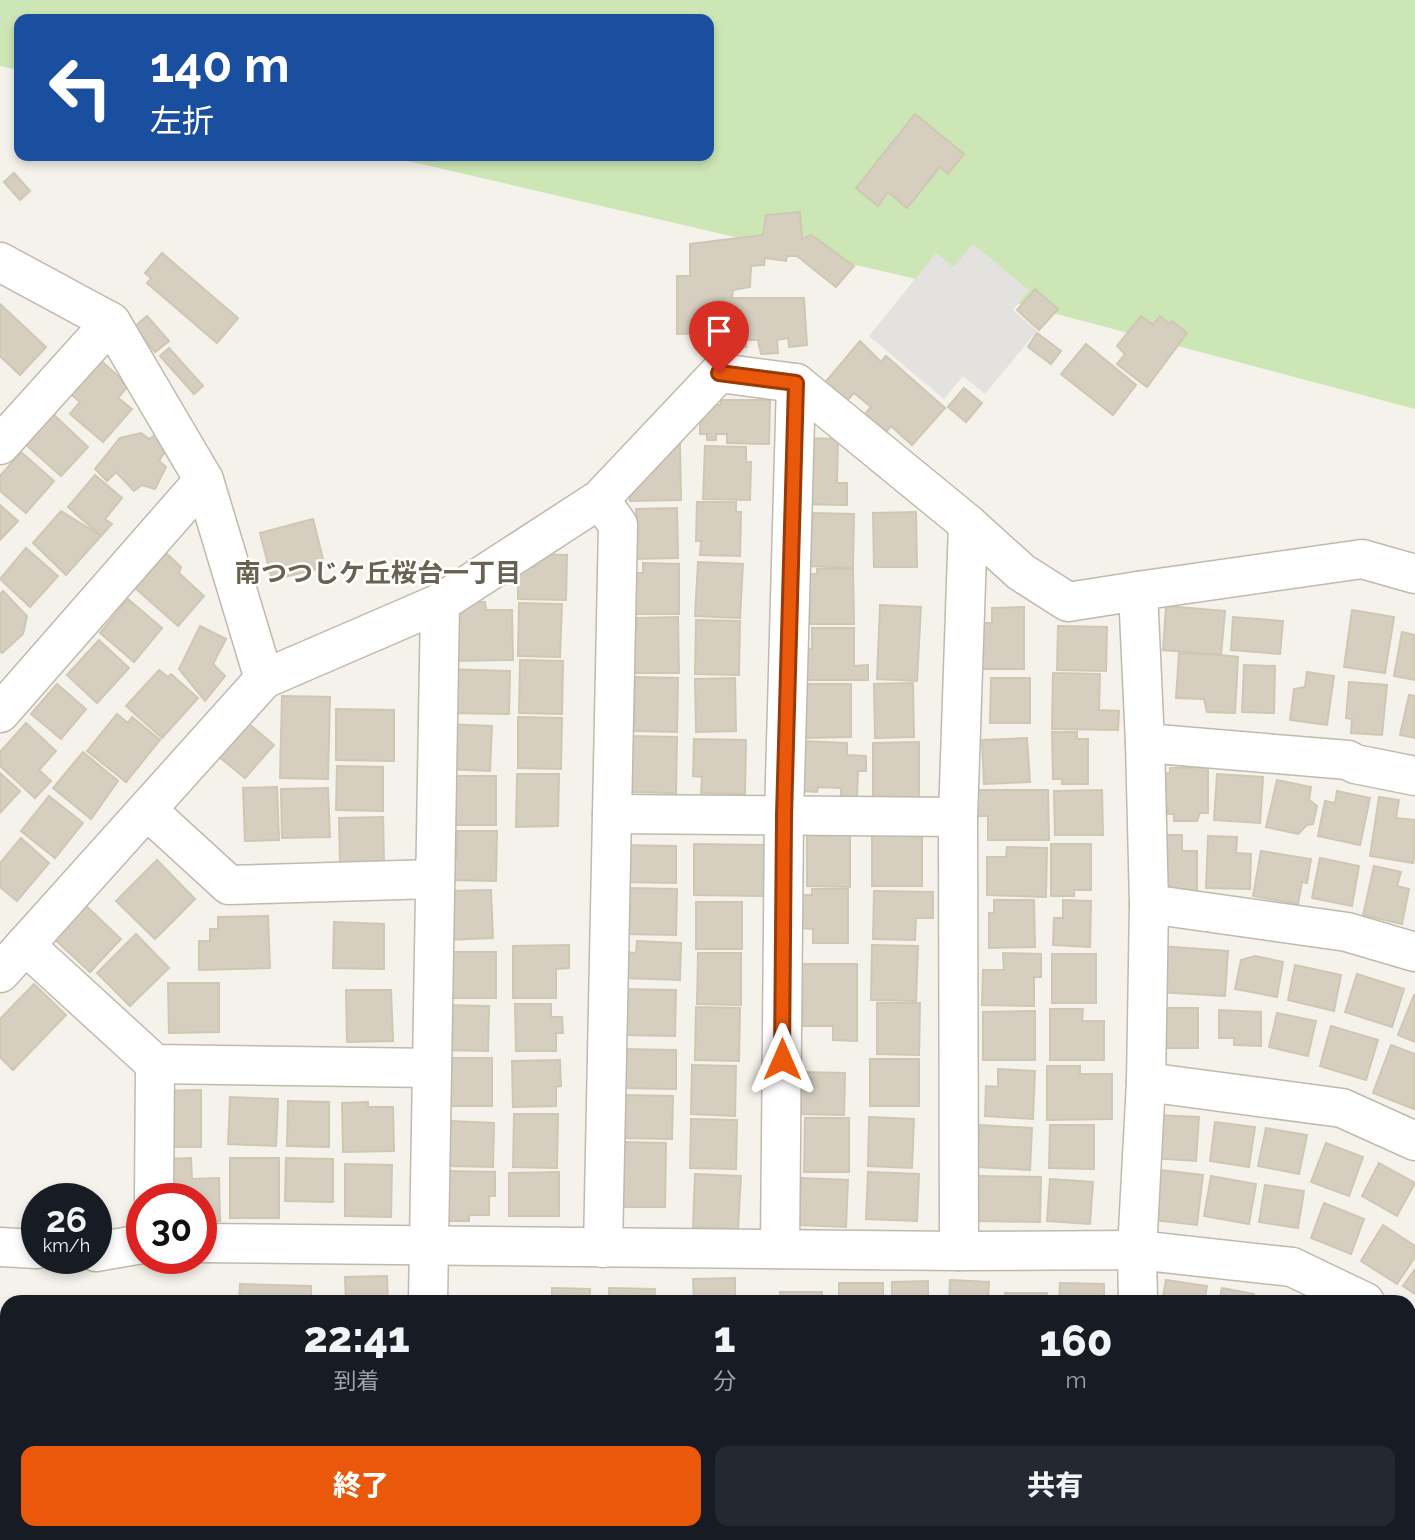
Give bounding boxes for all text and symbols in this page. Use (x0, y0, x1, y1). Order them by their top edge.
text: 140 m (150, 36, 290, 93)
icon: left (35, 42, 126, 133)
text: 左折 (150, 102, 214, 139)
pin (689, 301, 749, 373)
icon: arrive (700, 312, 738, 350)
district label: 南つつじケ丘桜台一丁目 (235, 558, 521, 588)
position arrow (745, 1022, 819, 1096)
speed limit sign: 30 (126, 1183, 217, 1274)
text: 26 (46, 1199, 87, 1240)
text: km/h (43, 1235, 90, 1256)
text: 22:41 (303, 1313, 410, 1362)
text: 1 (714, 1313, 735, 1362)
text: 160 (1039, 1317, 1113, 1366)
text: m (1065, 1366, 1087, 1393)
text: 到着 (334, 1367, 380, 1394)
text: 分 (713, 1367, 736, 1394)
button: 終了 (21, 1446, 701, 1526)
button: 共有 (715, 1446, 1395, 1526)

